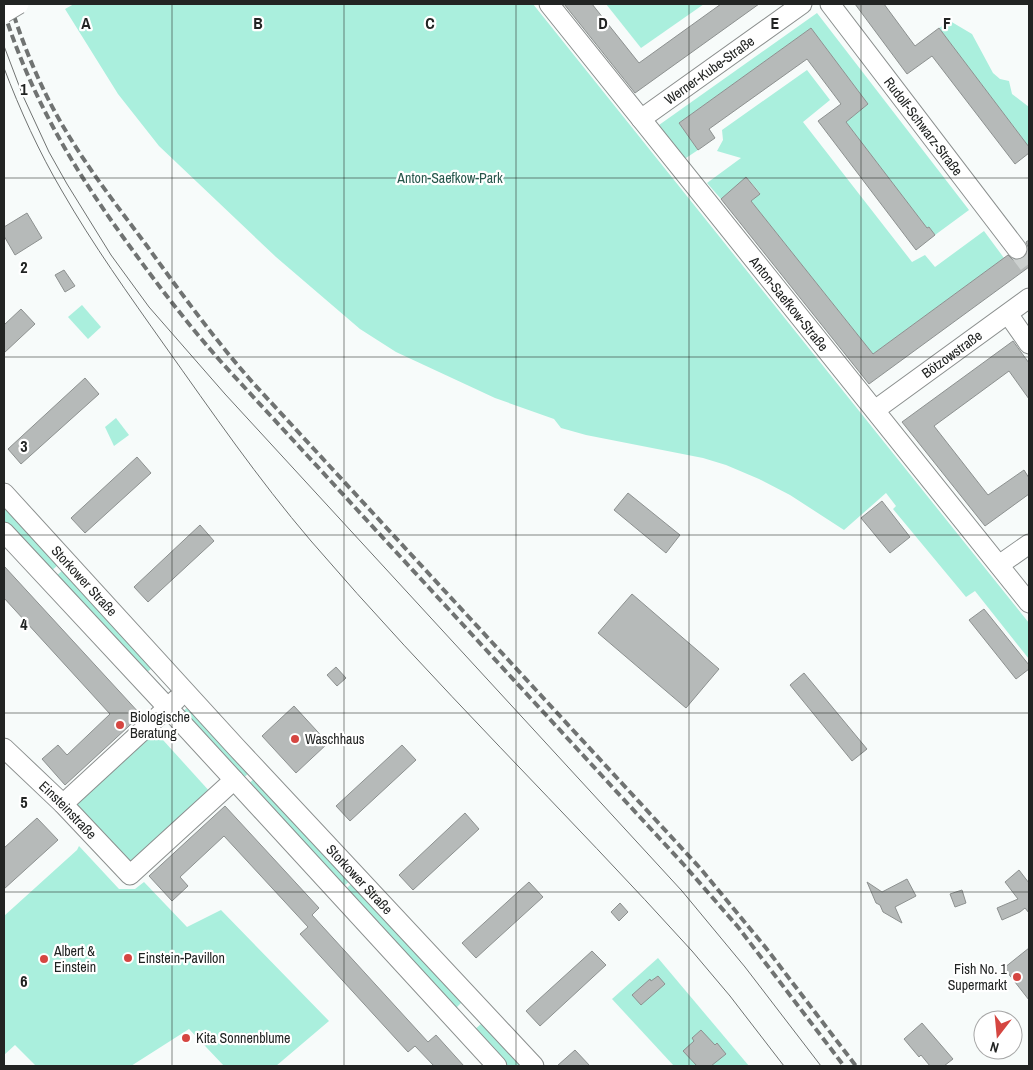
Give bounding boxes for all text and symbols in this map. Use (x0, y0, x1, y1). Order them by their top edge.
text: A (81, 12, 91, 34)
text: B (253, 12, 263, 34)
text: C (425, 12, 435, 34)
text: D (598, 12, 608, 34)
text: E (771, 12, 780, 34)
text: F (943, 12, 951, 34)
street label: Werner-Kube-Straße (661, 32, 758, 108)
street label: Rudolf-Schwarz-Straße (880, 73, 967, 179)
text: 1 (20, 78, 28, 100)
park label: Anton-Saefkow-Park (396, 169, 503, 187)
street label: Anton-Saefkow-Straße (745, 252, 833, 355)
text: 2 (20, 256, 28, 278)
street label: Bötzowstraße (918, 326, 986, 382)
text: 3 (20, 435, 28, 457)
street label: Storkower Straße (47, 542, 121, 620)
text: 4 (20, 613, 28, 635)
place label: Biologische Beratung (130, 708, 190, 742)
marker: Biologische Beratung (114, 719, 126, 731)
place label: Waschhaus (305, 730, 365, 748)
marker: Waschhaus (289, 733, 301, 745)
street label: Einsteinstraße (35, 777, 100, 843)
text: 5 (20, 791, 28, 813)
street label: Storkower Straße (322, 840, 397, 918)
place label: Albert & Einstein (53, 942, 96, 976)
place label: Einstein-Pavillon (138, 949, 225, 967)
marker: Einstein-Pavillon (122, 952, 134, 964)
marker: Albert & Einstein (38, 953, 50, 965)
place label: Fish No. 1 Supermarkt (948, 960, 1008, 994)
text: 6 (20, 970, 28, 992)
marker: Fish No. 1 Supermarkt (1011, 971, 1023, 983)
north arrow (973, 1010, 1023, 1060)
place label: Kita Sonnenblume (196, 1029, 290, 1047)
marker: Kita Sonnenblume (180, 1032, 192, 1044)
text: N (988, 1038, 1001, 1057)

